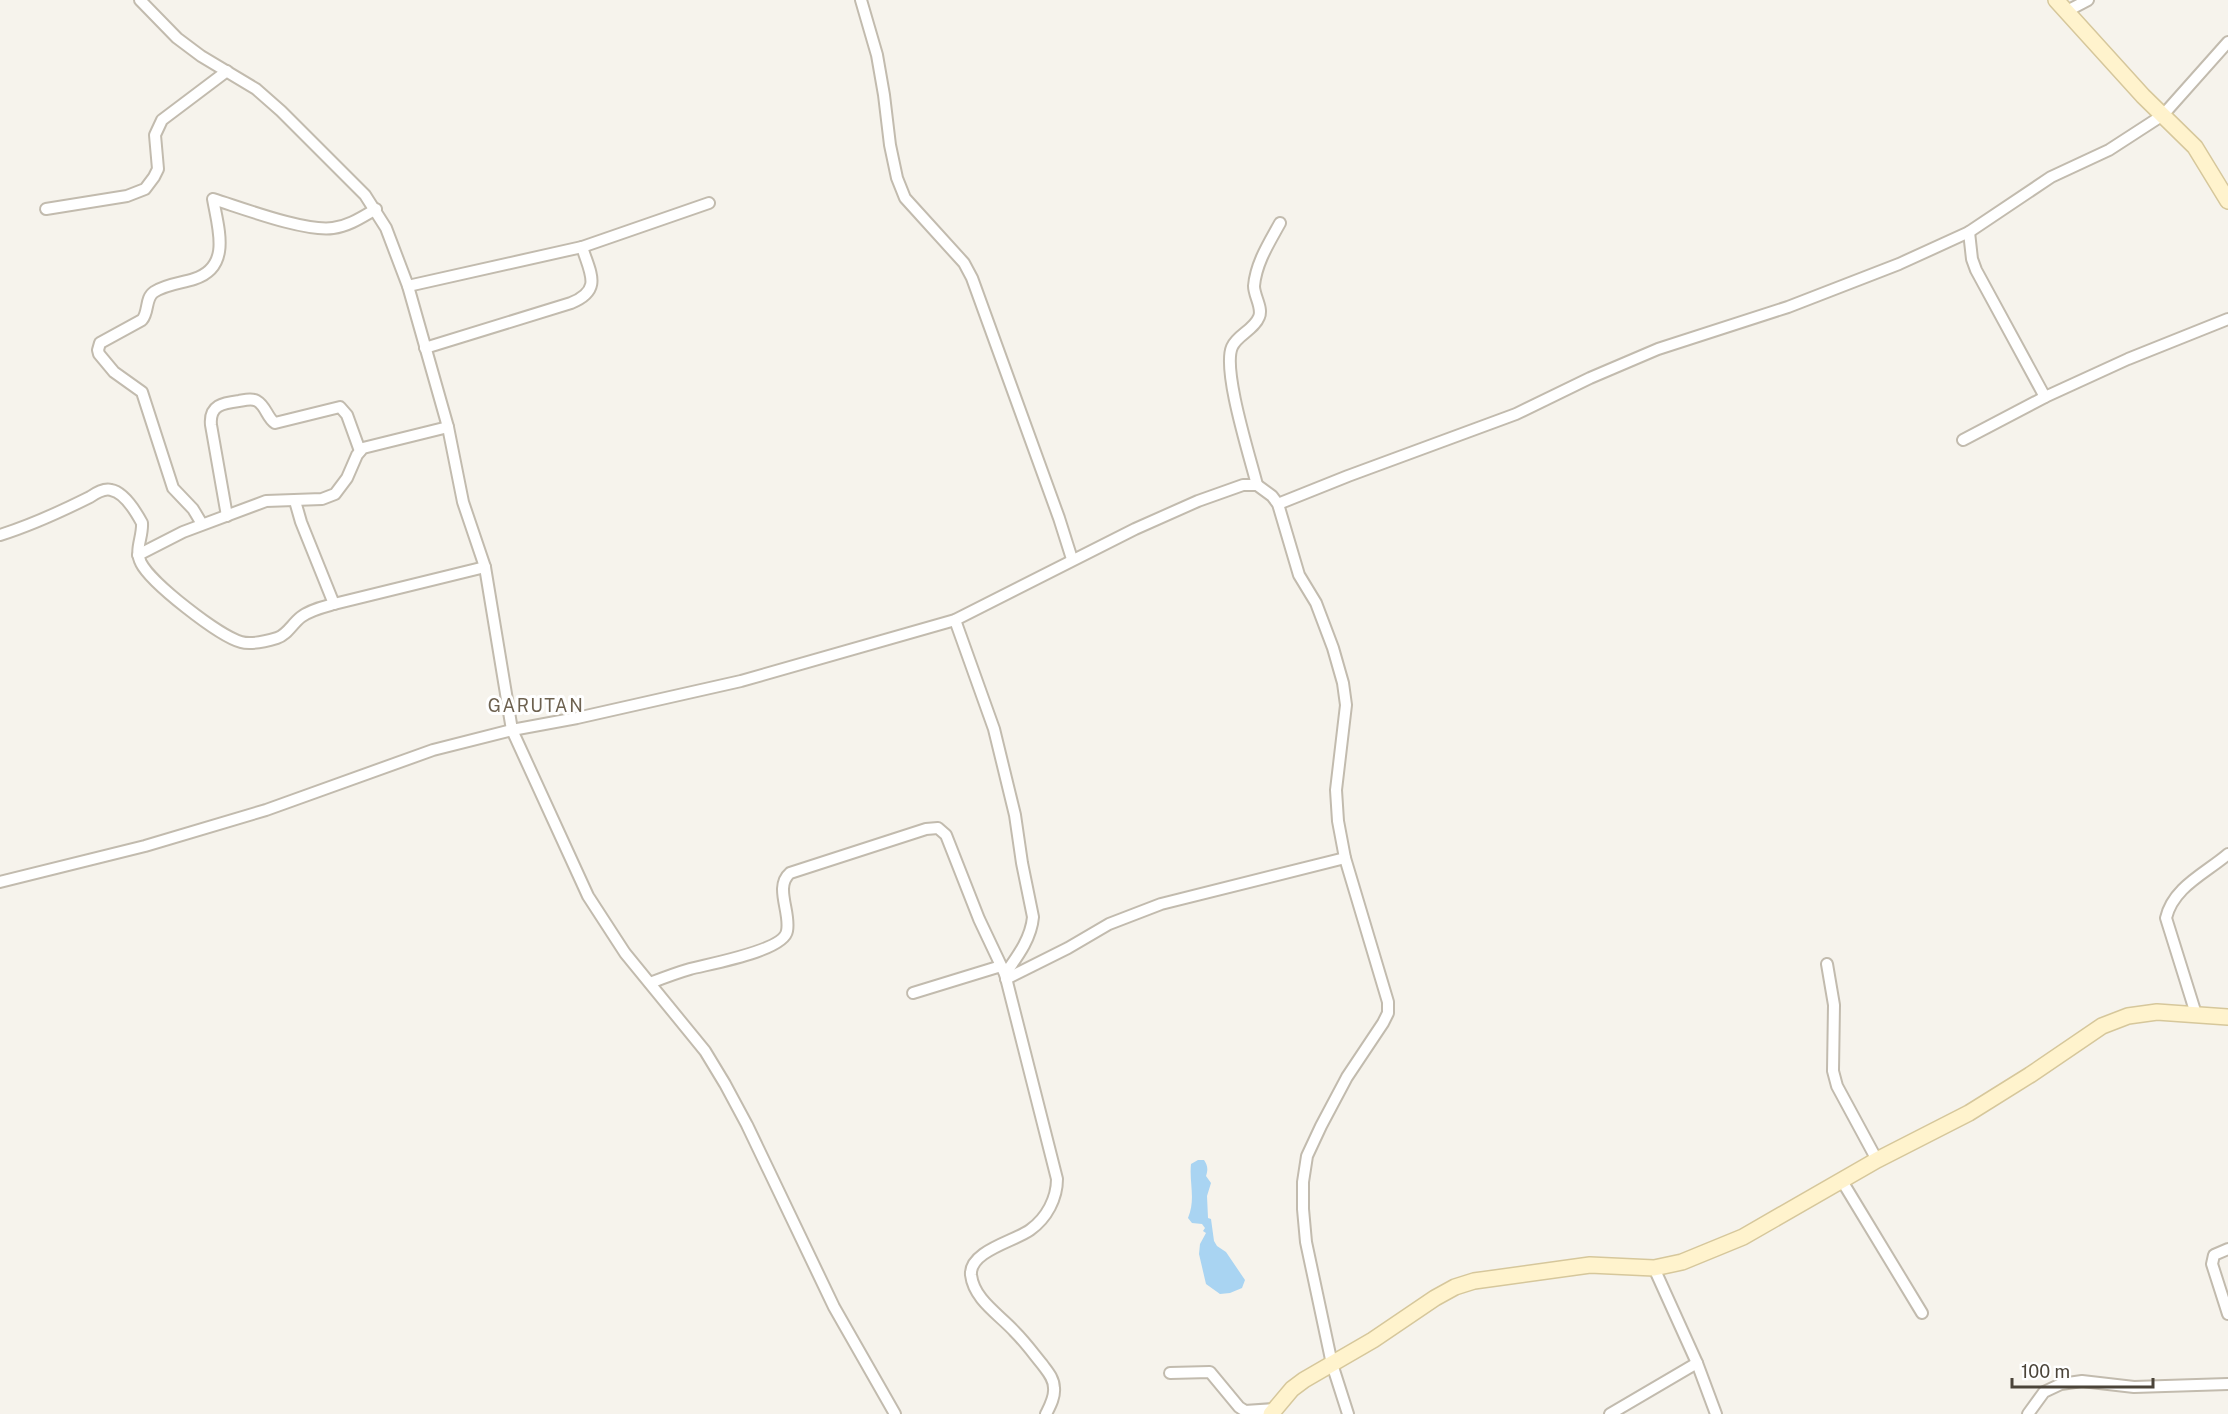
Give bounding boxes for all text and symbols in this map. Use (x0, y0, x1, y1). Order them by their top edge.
district label: GARUTAN (488, 695, 584, 716)
scale bar (2012, 1351, 2153, 1389)
text: 100 m (2021, 1361, 2070, 1382)

